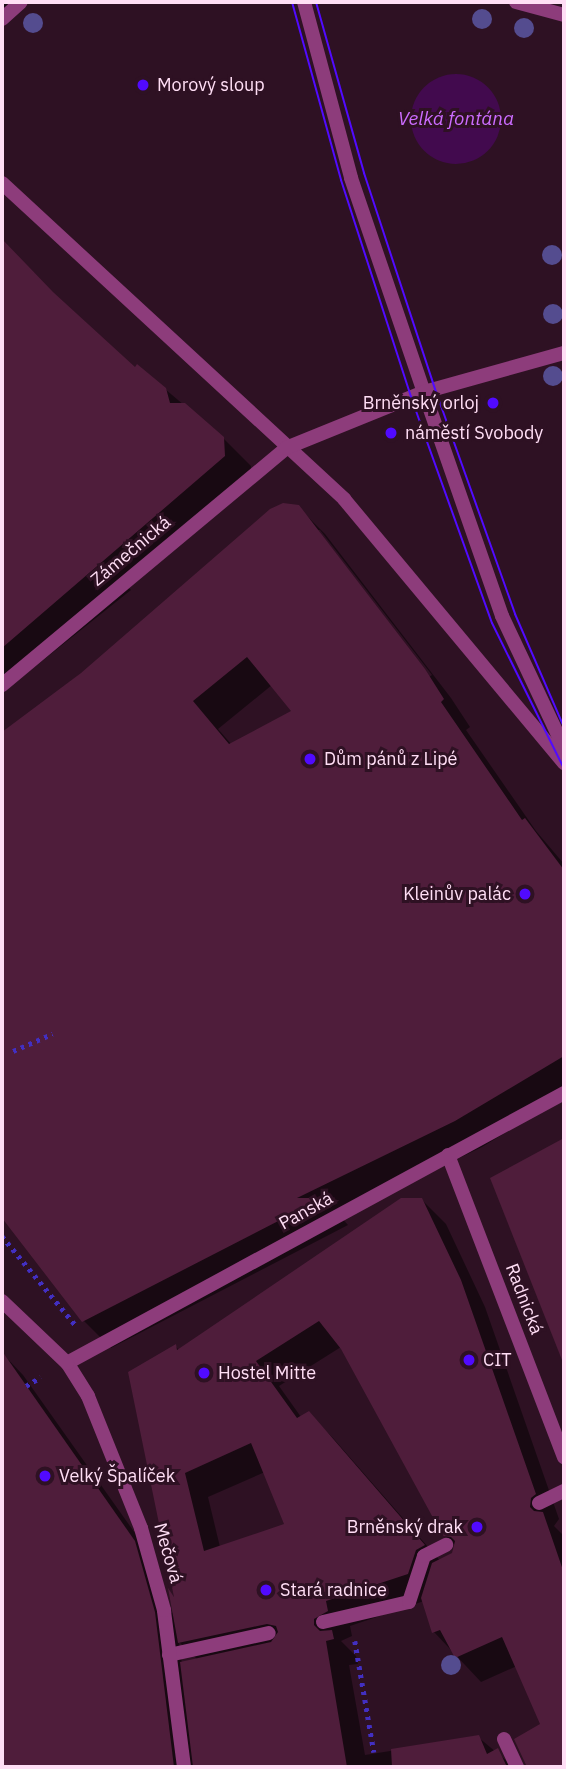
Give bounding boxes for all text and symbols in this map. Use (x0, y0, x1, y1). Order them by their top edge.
place label: Morový sloup (157, 74, 265, 96)
marker: Morový sloup (135, 77, 151, 93)
water label: Velká fontána (398, 108, 514, 130)
place label: Brněnský orloj (363, 392, 479, 414)
marker: Brněnský orloj (485, 395, 501, 411)
place label: náměstí Svobody (405, 422, 543, 444)
marker: náměstí Svobody (383, 425, 399, 441)
street label: Zámečnická (87, 511, 175, 591)
place label: Dům pánů z Lipé (324, 748, 457, 770)
marker: Dům pánů z Lipé (302, 751, 318, 767)
place label: Kleinův palác (403, 883, 511, 905)
marker: Kleinův palác (517, 886, 533, 902)
street label: Panská (275, 1187, 337, 1235)
street label: Radnická (501, 1261, 547, 1337)
place label: CIT (483, 1349, 512, 1371)
marker: CIT (461, 1352, 477, 1368)
place label: Hostel Mitte (218, 1362, 316, 1384)
marker: Hostel Mitte (196, 1365, 212, 1381)
place label: Velký Špalíček (59, 1465, 175, 1487)
marker: Velký Špalíček (37, 1468, 53, 1484)
place label: Brněnský drak (347, 1516, 463, 1538)
marker: Brněnský drak (469, 1519, 485, 1535)
street label: Mečová (149, 1520, 187, 1586)
place label: Stará radnice (280, 1579, 387, 1601)
marker: Stará radnice (258, 1582, 274, 1598)

